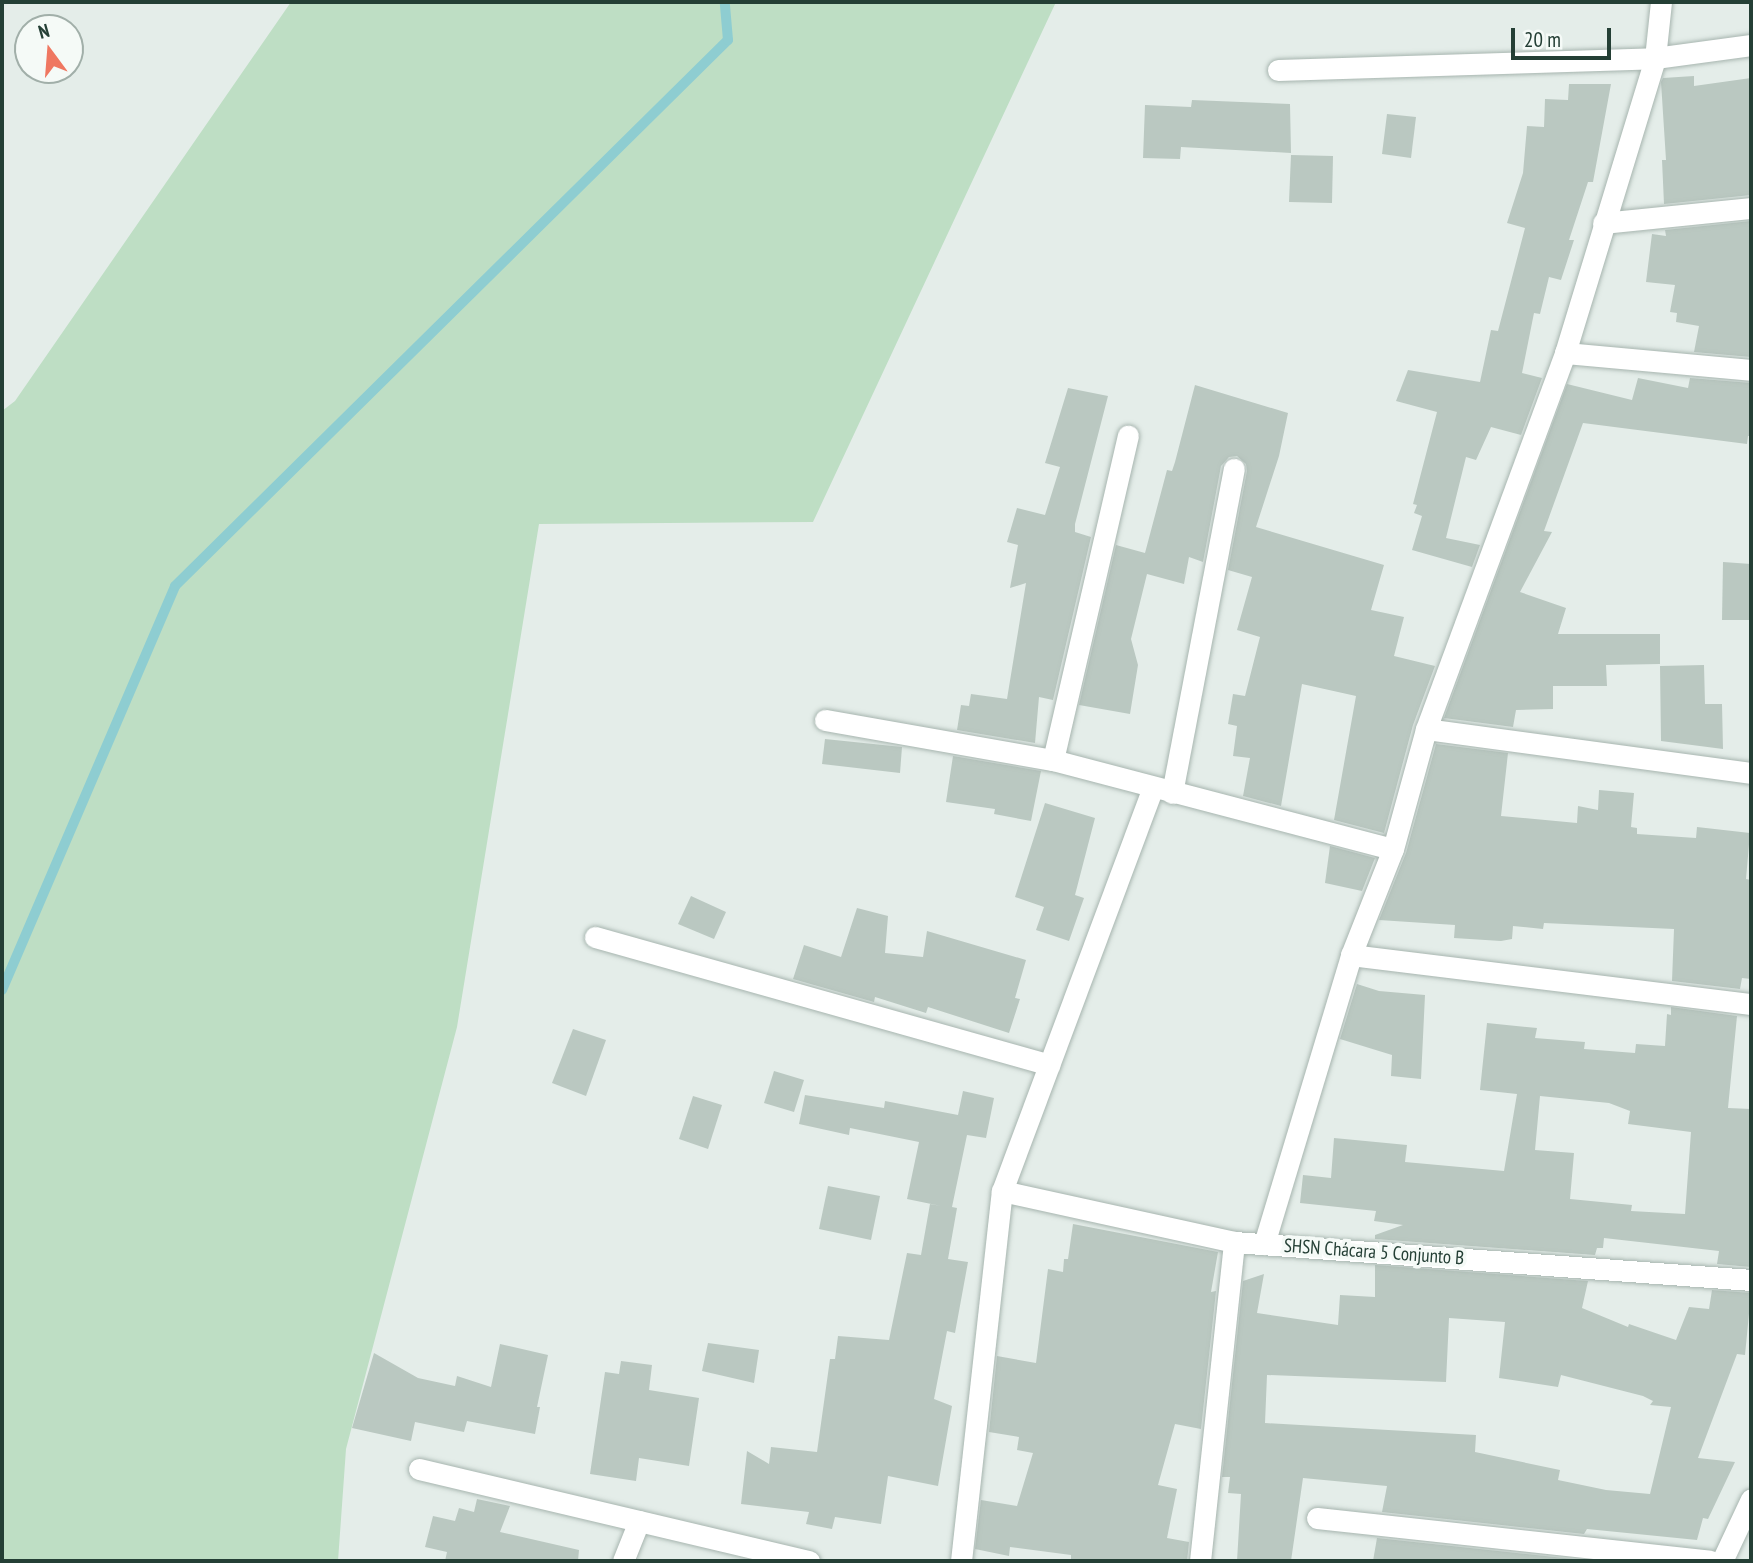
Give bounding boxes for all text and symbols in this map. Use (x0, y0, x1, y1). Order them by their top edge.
north arrow (14, 14, 84, 84)
scale bar (1515, 14, 1615, 58)
text: N (36, 18, 52, 44)
text: 20 m (1524, 26, 1561, 53)
street label: SHSN Chácara 5 Conjunto B (1283, 1234, 1465, 1270)

